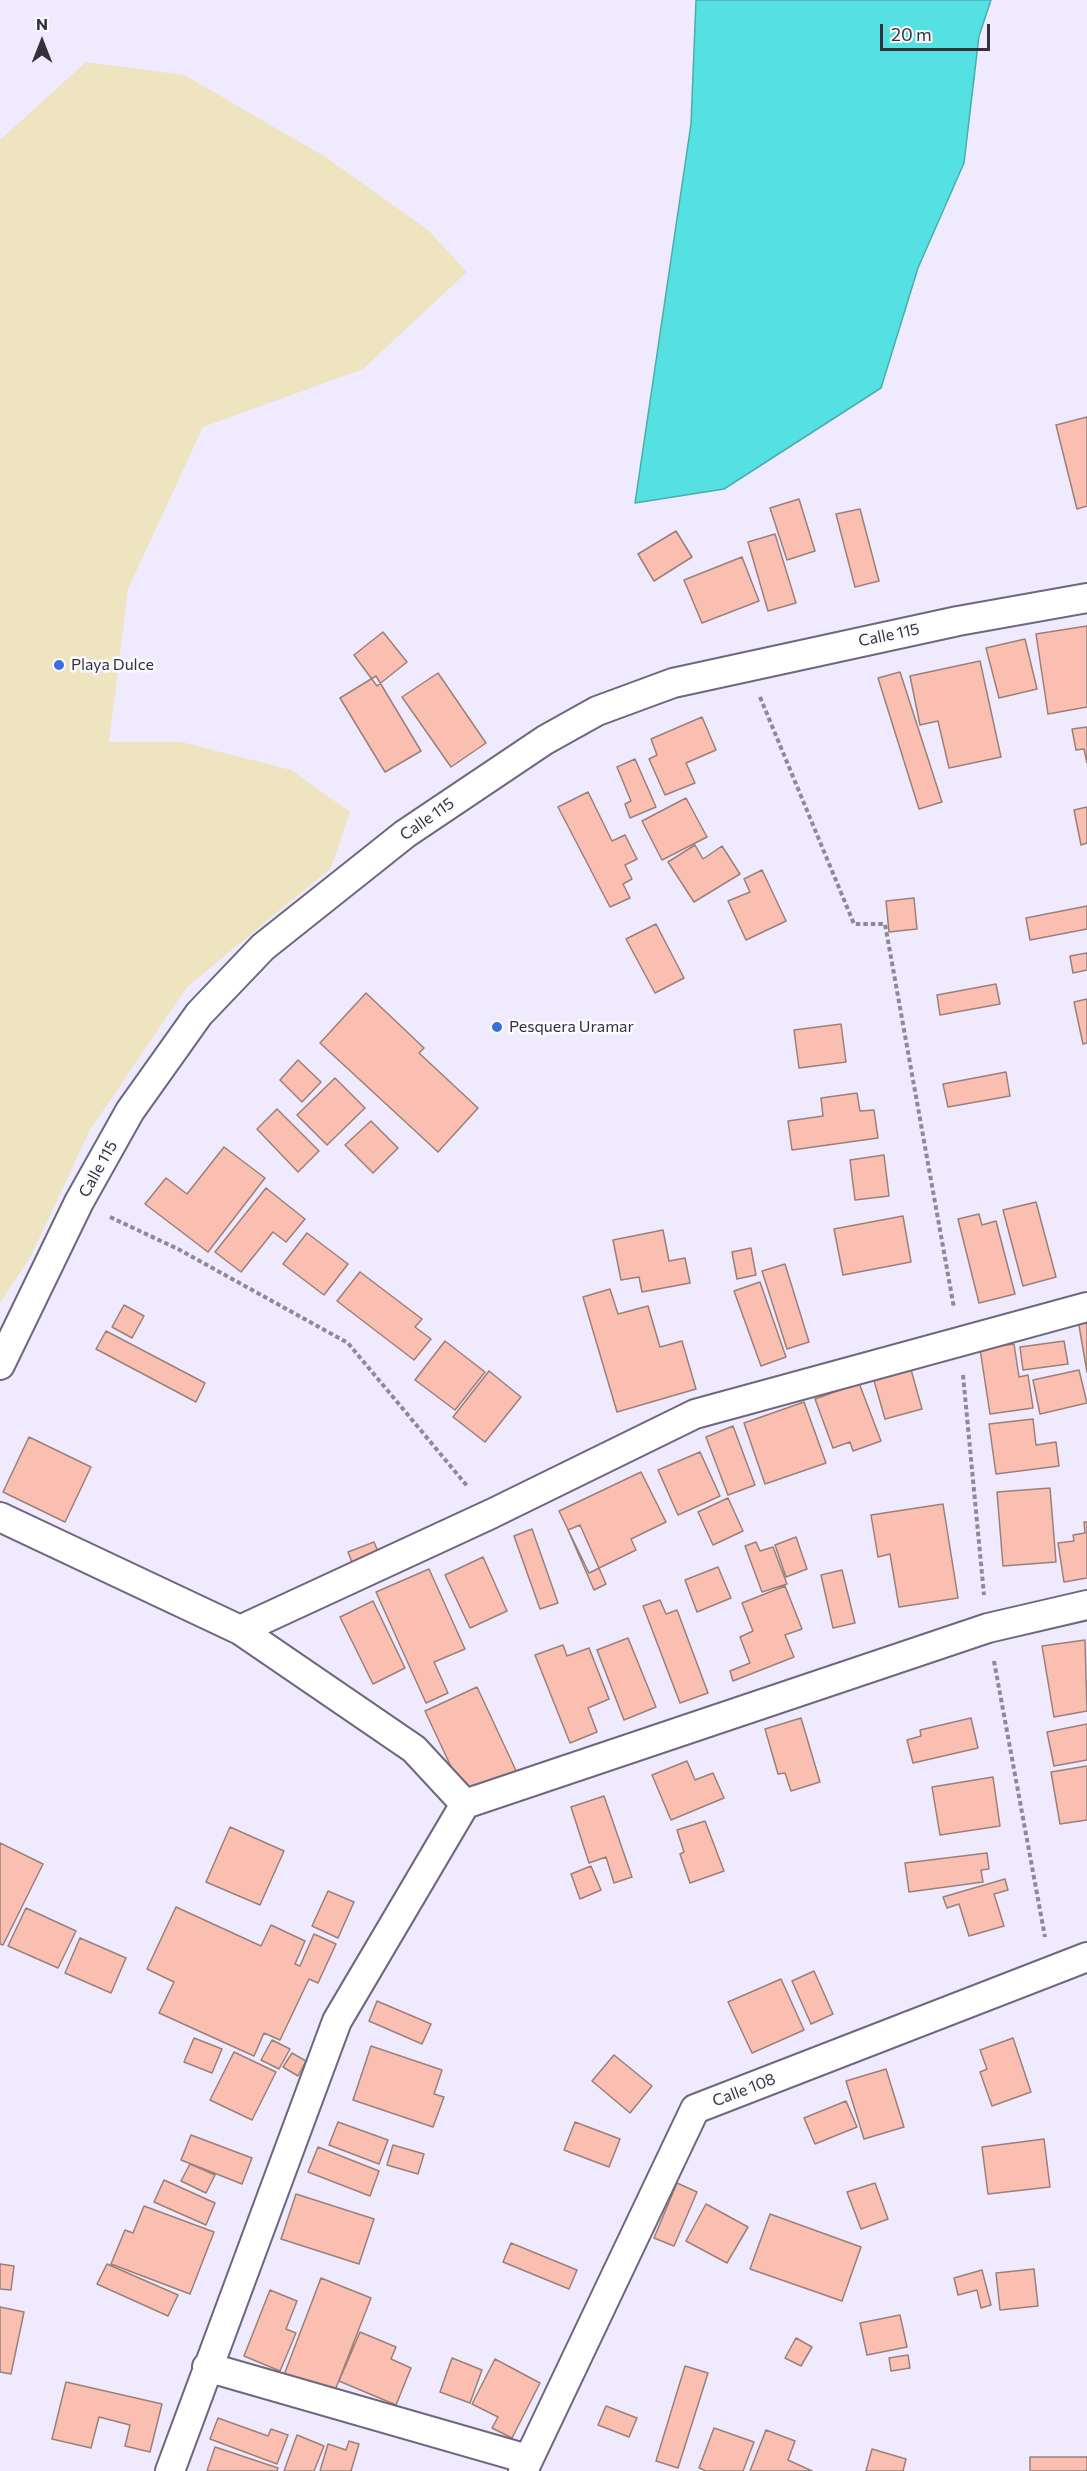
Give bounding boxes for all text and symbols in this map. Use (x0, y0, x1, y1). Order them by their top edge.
north arrow (12, 12, 72, 72)
scale bar (883, 12, 992, 50)
text: N (36, 14, 48, 33)
text: 20 m (891, 23, 932, 45)
street label: Calle 115 (857, 619, 921, 651)
place label: Playa Dulce (71, 655, 154, 675)
marker: Playa Dulce (52, 658, 66, 672)
street label: Calle 115 (396, 793, 458, 845)
place label: Pesquera Uramar (509, 1017, 634, 1037)
marker: Pesquera Uramar (490, 1020, 504, 1034)
street label: Calle 115 (75, 1137, 121, 1201)
street label: Calle 108 (710, 2069, 778, 2111)

